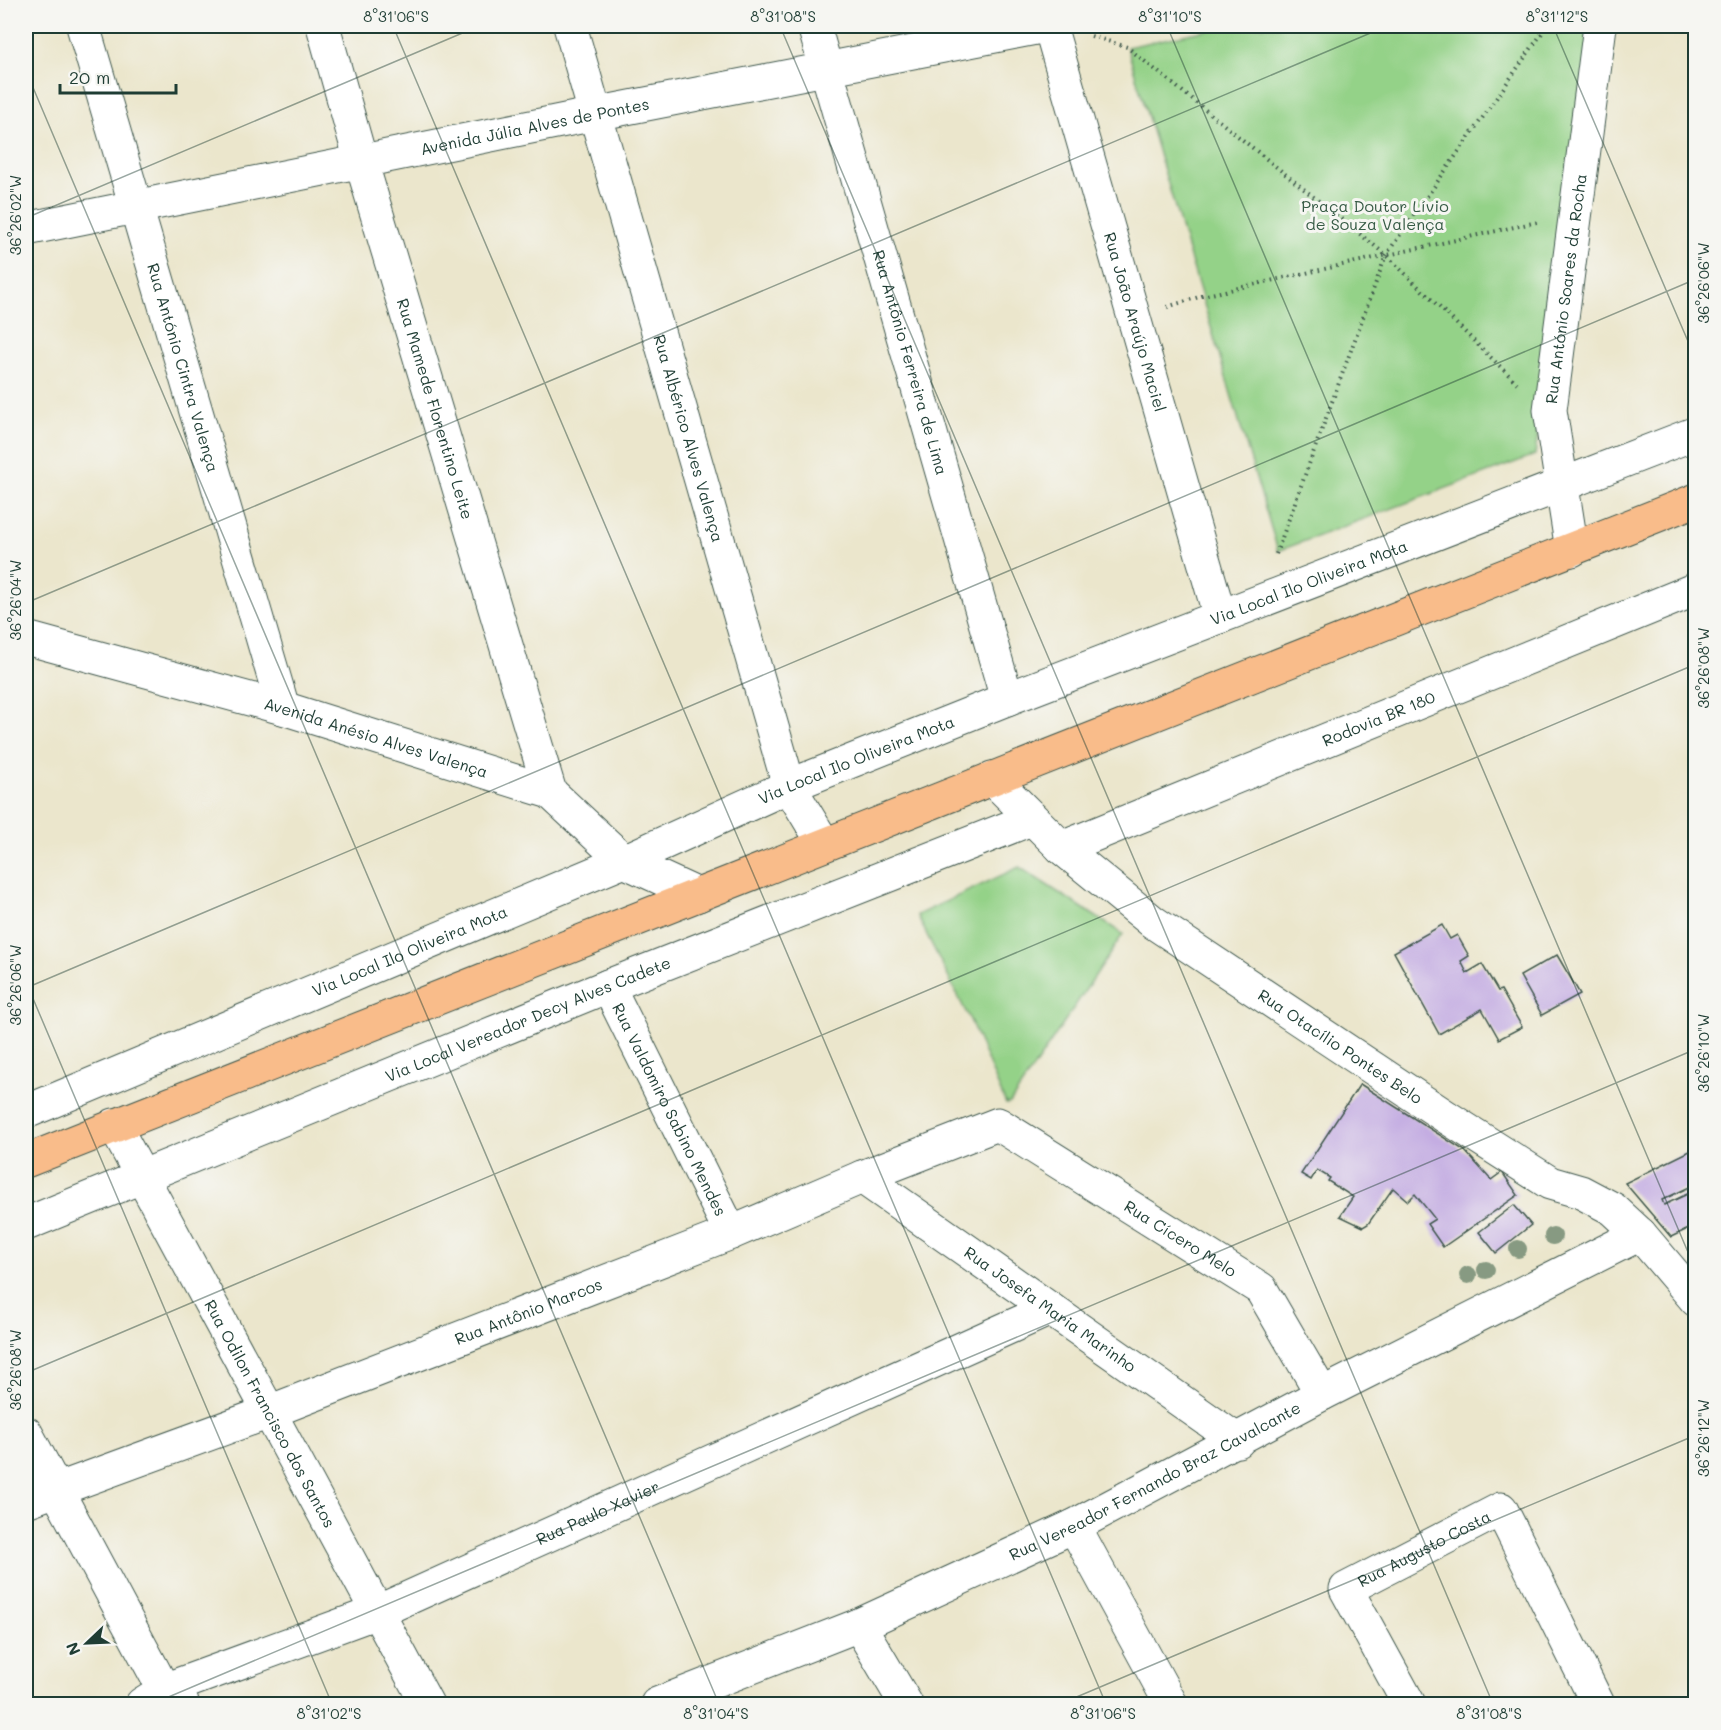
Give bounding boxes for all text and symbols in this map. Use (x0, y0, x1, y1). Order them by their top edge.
text: 8°31'06"S (363, 6, 429, 26)
text: 8°31'08"S (750, 6, 816, 26)
text: 8°31'10"S (1138, 6, 1202, 26)
text: 8°31'12"S (1526, 6, 1588, 26)
scale bar (60, 57, 176, 95)
text: 20 m (69, 65, 110, 89)
street label: Avenida Júlia Alves de Pontes (418, 93, 651, 159)
street label: Rua António Soares da Rocha (1540, 172, 1591, 405)
text: 36°26'02"W (5, 175, 25, 255)
park label: Praça Doutor Lívio de Souza Valença (1301, 195, 1449, 234)
street label: Rua João Araújo Maciel (1100, 230, 1171, 414)
text: 36°26'06"W (1693, 242, 1713, 324)
street label: Rua Antônio Ferreira de Lima (869, 247, 953, 477)
street label: Rua António Cintra Valença (143, 260, 224, 475)
street label: Rua Mamede Florentino Leite (393, 296, 479, 522)
street label: Rua Albérico Alves Valença (649, 332, 729, 544)
street label: Via Local Ilo Oliveira Mota (1207, 534, 1410, 630)
text: 36°26'04"W (5, 560, 25, 640)
text: 36°26'08"W (1693, 627, 1713, 709)
street label: Rodovia BR 180 (1319, 686, 1438, 751)
street label: Avenida Anésio Alves Valença (262, 692, 491, 782)
street label: Via Local Ilo Oliveira Mota (755, 710, 957, 809)
street label: Via Local Ilo Oliveira Mota (309, 900, 510, 1001)
text: 36°26'06"W (5, 944, 25, 1026)
street label: Via Local Vereador Decy Alves Cadete (382, 951, 673, 1086)
street label: Rua Otacílio Pontes Belo (1254, 984, 1427, 1108)
street label: Rua Valdomiro Sabino Mendes (608, 999, 732, 1219)
text: 36°26'10"W (1693, 1014, 1713, 1092)
street label: Rua Cícero Melo (1121, 1195, 1241, 1281)
street label: Rua Josefa Maria Marinho (960, 1241, 1141, 1376)
street label: Rua Antônio Marcos (451, 1273, 605, 1349)
street label: Rua Odilon Francisco dos Santos (200, 1296, 341, 1531)
text: 36°26'08"W (5, 1329, 25, 1411)
street label: Rua Vereador Fernando Braz Cavalcante (1005, 1396, 1304, 1565)
text: 36°26'12"W (1693, 1399, 1713, 1477)
street label: Rua Paulo Xavier (532, 1475, 663, 1549)
street label: Rua Augusto Costa (1354, 1505, 1494, 1591)
north arrow (57, 1613, 117, 1673)
text: N (61, 1639, 85, 1659)
text: 8°31'02"S (296, 1703, 362, 1723)
text: 8°31'04"S (683, 1703, 749, 1723)
text: 8°31'06"S (1070, 1703, 1136, 1723)
text: 8°31'08"S (1456, 1703, 1522, 1723)

